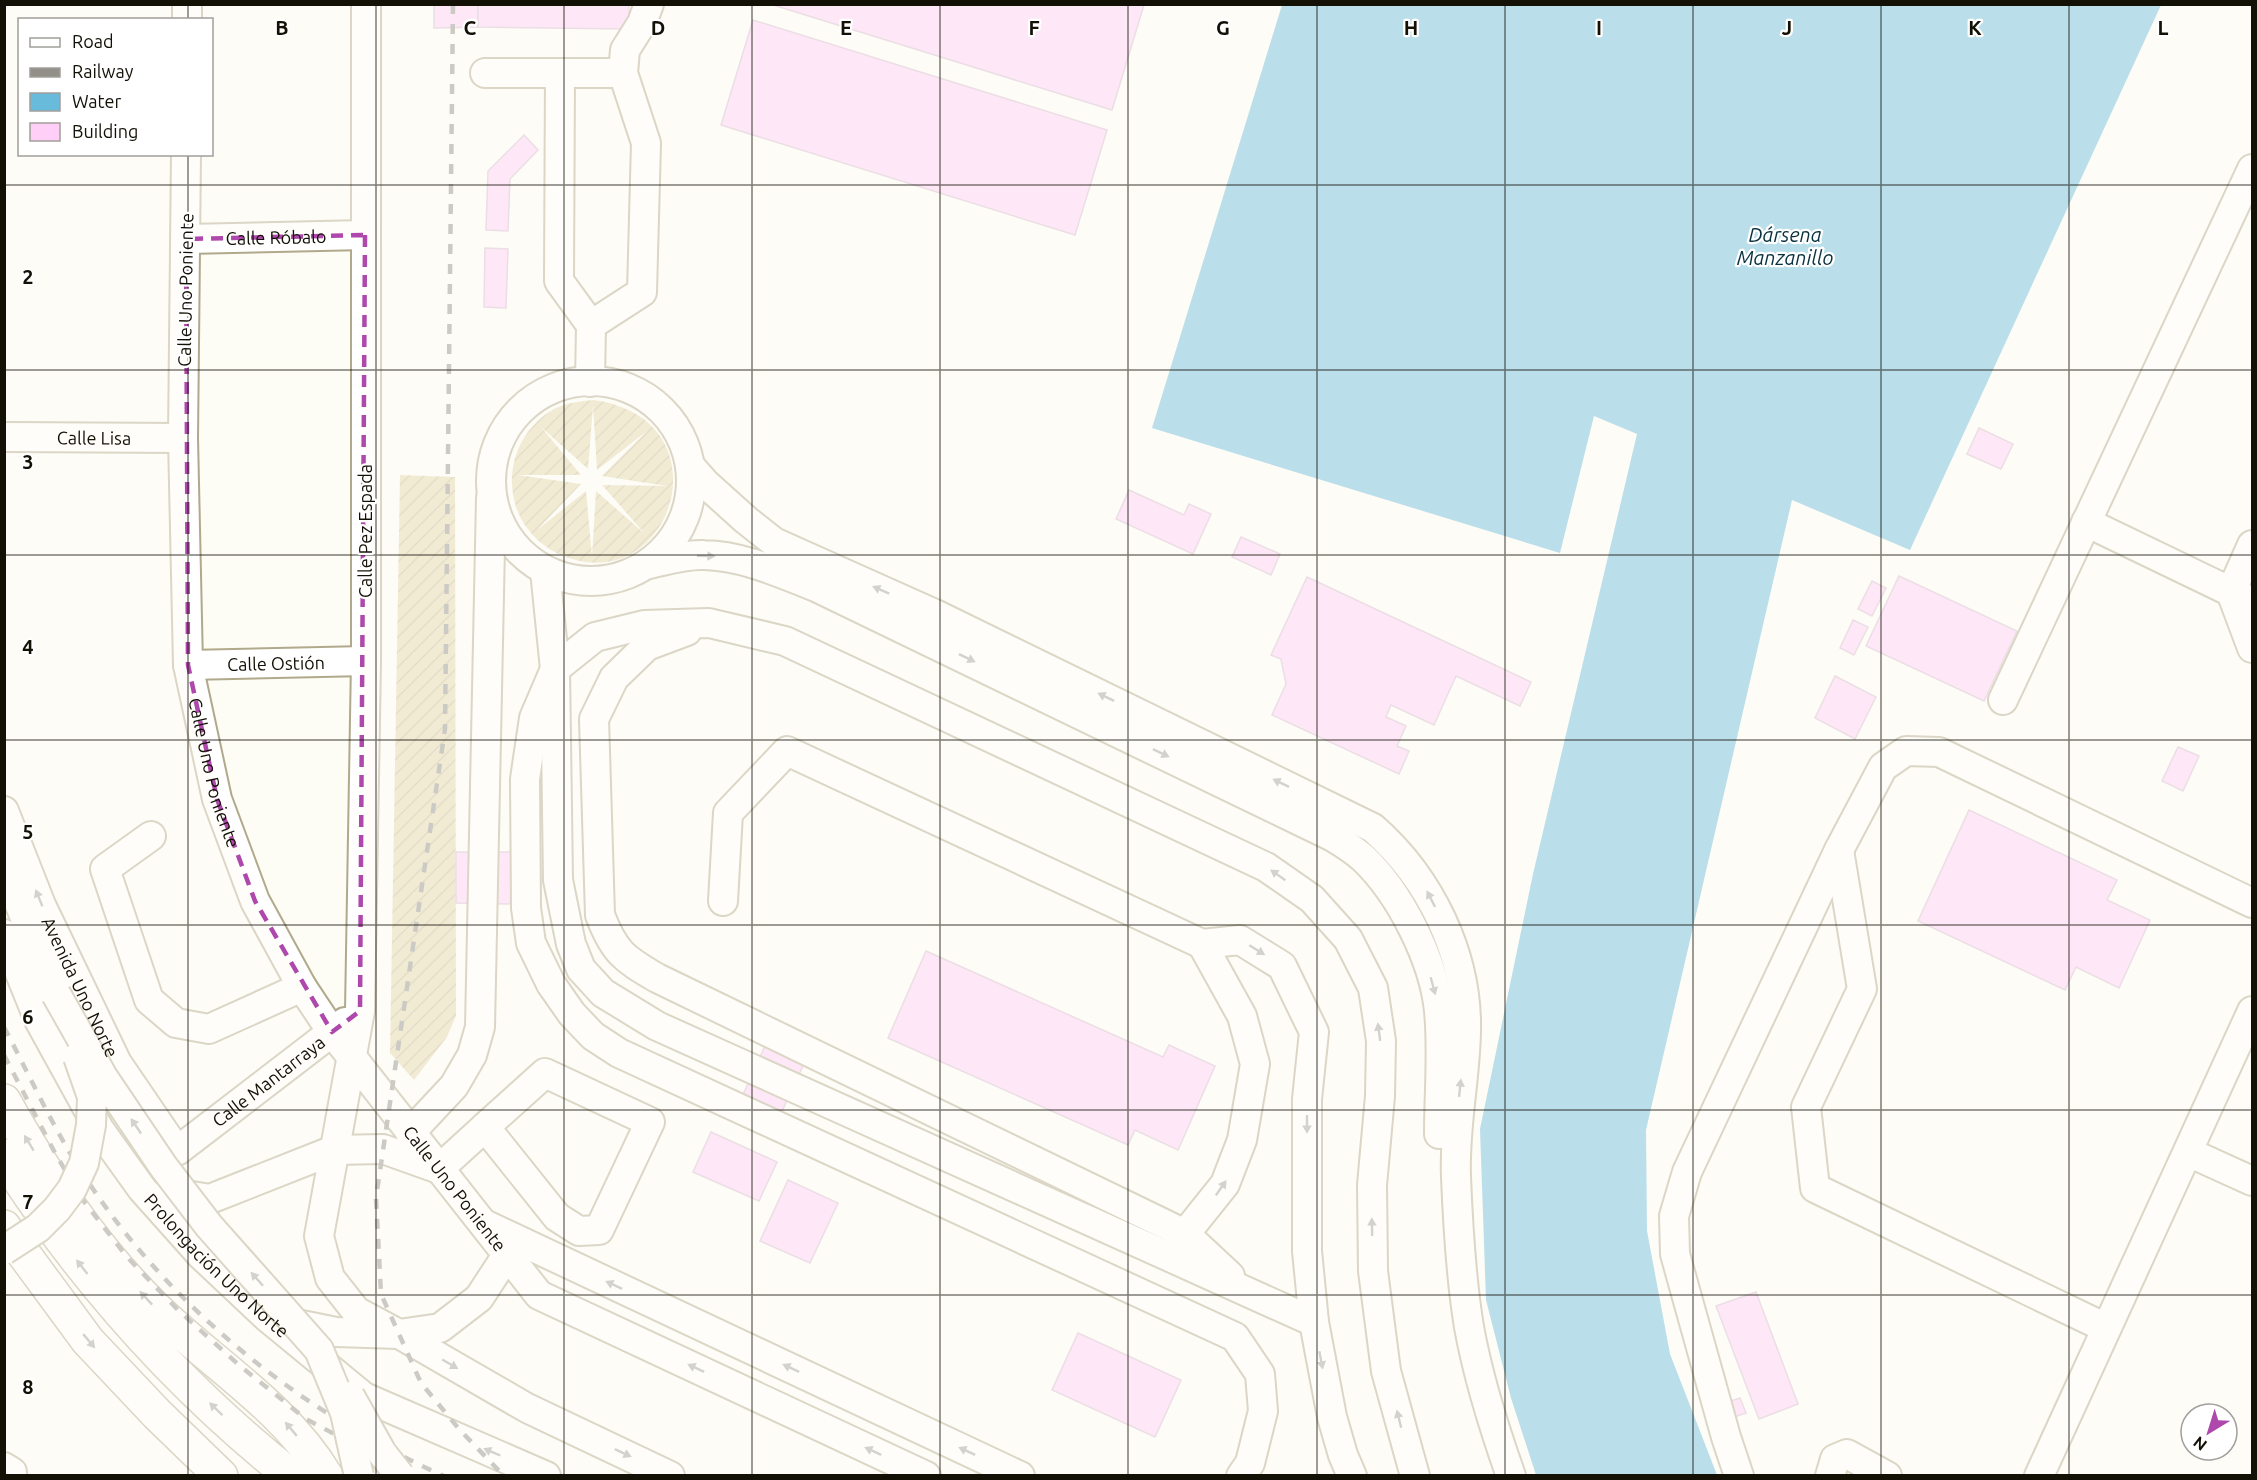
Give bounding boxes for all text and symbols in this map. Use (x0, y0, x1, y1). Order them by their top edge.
text: B (275, 16, 289, 39)
text: C (464, 16, 477, 39)
text: D (651, 16, 665, 39)
text: E (840, 16, 852, 39)
text: F (1028, 16, 1040, 39)
text: G (1216, 16, 1230, 39)
text: H (1404, 16, 1418, 39)
text: I (1596, 16, 1602, 39)
text: J (1782, 16, 1792, 39)
text: K (1968, 16, 1982, 39)
text: L (2158, 16, 2169, 39)
legend (18, 18, 213, 156)
text: Road (72, 31, 114, 51)
text: Railway (72, 61, 134, 81)
text: Water (72, 91, 122, 111)
text: Building (72, 121, 138, 141)
street label: Calle Uno Poniente (174, 213, 196, 367)
water label: Dársena Manzanillo (1737, 223, 1834, 269)
street label: Calle Róbalo (225, 226, 326, 248)
text: 2 (22, 265, 34, 288)
street label: Calle Lisa (57, 427, 131, 448)
text: 3 (22, 450, 34, 473)
street label: Calle Pez Espada (355, 464, 375, 598)
one-way arrow (697, 551, 716, 560)
one-way arrow (872, 585, 890, 595)
text: 4 (22, 635, 34, 658)
street label: Calle Ostión (227, 652, 325, 674)
one-way arrow (958, 654, 975, 663)
one-way arrow (1097, 693, 1114, 702)
street label: Calle Uno Poniente (185, 696, 244, 850)
one-way arrow (1152, 749, 1169, 758)
one-way arrow (1273, 778, 1290, 788)
text: 5 (22, 820, 34, 843)
one-way arrow (1271, 869, 1287, 881)
one-way arrow (33, 888, 43, 906)
one-way arrow (1426, 891, 1436, 908)
street label: Avenida Uno Norte (38, 914, 123, 1060)
one-way arrow (1249, 945, 1265, 956)
one-way arrow (1429, 977, 1439, 995)
text: 6 (22, 1005, 34, 1028)
one-way arrow (1375, 1023, 1384, 1042)
street label: Calle Mantarraya (208, 1031, 328, 1130)
one-way arrow (1455, 1078, 1465, 1097)
one-way arrow (1302, 1114, 1312, 1133)
one-way arrow (131, 1118, 142, 1135)
street label: Calle Uno Poniente (400, 1122, 511, 1255)
one-way arrow (24, 1135, 34, 1152)
one-way arrow (1215, 1181, 1227, 1197)
street label: Prolongación Uno Norte (141, 1189, 293, 1341)
text: 7 (22, 1190, 34, 1213)
one-way arrow (1368, 1217, 1377, 1236)
one-way arrow (77, 1260, 89, 1275)
one-way arrow (251, 1272, 264, 1287)
one-way arrow (606, 1280, 623, 1289)
one-way arrow (139, 1291, 153, 1306)
one-way arrow (82, 1333, 95, 1348)
one-way arrow (1317, 1350, 1326, 1369)
one-way arrow (441, 1358, 458, 1368)
one-way arrow (782, 1363, 799, 1372)
one-way arrow (688, 1364, 705, 1373)
text: 8 (22, 1375, 34, 1398)
north arrow (2179, 1402, 2239, 1462)
one-way arrow (209, 1403, 223, 1417)
one-way arrow (1393, 1410, 1403, 1428)
one-way arrow (285, 1422, 298, 1437)
text: N (2190, 1433, 2210, 1455)
one-way arrow (865, 1446, 882, 1455)
one-way arrow (959, 1446, 976, 1455)
one-way arrow (483, 1447, 501, 1456)
one-way arrow (614, 1449, 631, 1458)

